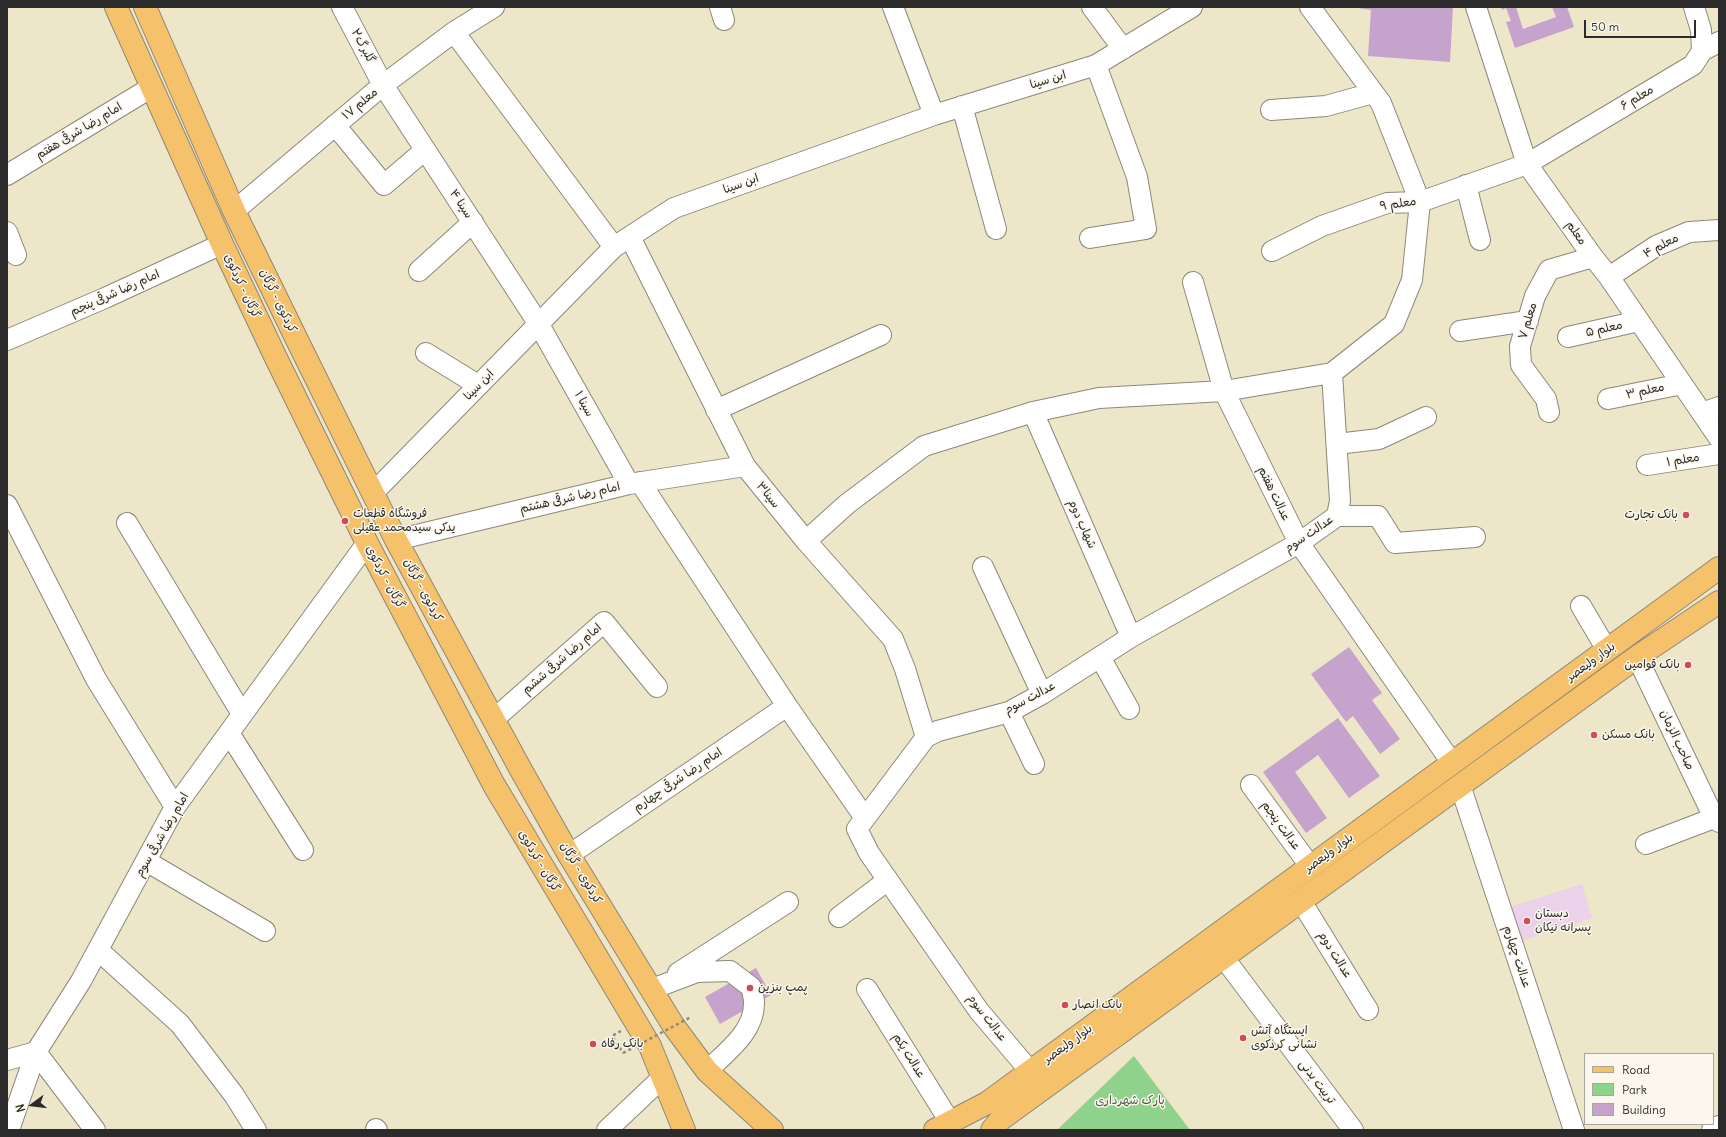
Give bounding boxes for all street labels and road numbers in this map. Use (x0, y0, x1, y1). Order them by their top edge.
street label: گلبرگ۲ (348, 26, 378, 66)
street label: ابن سینا (1028, 68, 1068, 92)
street label: معلم ۶ (1618, 82, 1656, 114)
street label: معلم ۱۷ (339, 85, 381, 123)
street label: امام رضا شرقی هفتم (33, 100, 125, 162)
street label: ابن سینا (721, 171, 761, 197)
street label: سینا ۴ (446, 187, 476, 221)
street label: معلم ۹ (1379, 194, 1417, 214)
street label: معلم (1563, 218, 1589, 248)
street label: معلم ۴ (1641, 231, 1681, 261)
street label: گرگان - کردکوی (221, 251, 263, 321)
street label: امام رضا شرقی پنجم (68, 267, 162, 319)
street label: کردکوی - گرگان (256, 267, 300, 335)
street label: معلم ۷ (1516, 301, 1540, 341)
street label: معلم ۵ (1584, 318, 1624, 340)
street label: ابن سینا (461, 367, 497, 403)
street label: معلم ۳ (1624, 380, 1666, 402)
street label: سینا ۱ (571, 389, 597, 419)
street label: معلم ۱ (1665, 450, 1701, 470)
street label: عدالت هفتم (1254, 464, 1294, 524)
street label: امام رضا شرقی هشتم (518, 479, 622, 517)
street label: سینا۳ (753, 479, 783, 511)
street label: شهاب دوم (1065, 497, 1099, 551)
street label: عدالت سوم (1282, 512, 1336, 556)
street label: گرگان - کردکوی (362, 543, 408, 611)
street label: کردکوی - گرگان (400, 556, 446, 624)
street label: امام رضا شرقی ششم (519, 621, 605, 697)
street label: بلوار ولیعصر (1564, 639, 1618, 685)
street label: عدالت سوم (1002, 678, 1058, 718)
street label: صاحب الزمان (1657, 708, 1697, 772)
street label: امام رضا شرقی چهارم (631, 745, 725, 815)
street label: امام رضا شرقی سوم (132, 790, 192, 880)
street label: عدالت پنجم (1258, 798, 1304, 854)
street label: گرگان - کردکوی (515, 827, 563, 895)
street label: بلوار ولیعصر (1302, 830, 1356, 876)
street label: کردکوی - گرگان (557, 839, 605, 907)
street label: عدالت چهارم (1500, 924, 1534, 990)
street label: عدالت دوم (1315, 929, 1355, 981)
street label: عدالت سوم (964, 991, 1010, 1045)
street label: بلوار ولیعصر (1041, 1021, 1095, 1067)
street label: عدالت یکم (889, 1031, 929, 1081)
street label: تربیت بدنی (1296, 1057, 1338, 1107)

